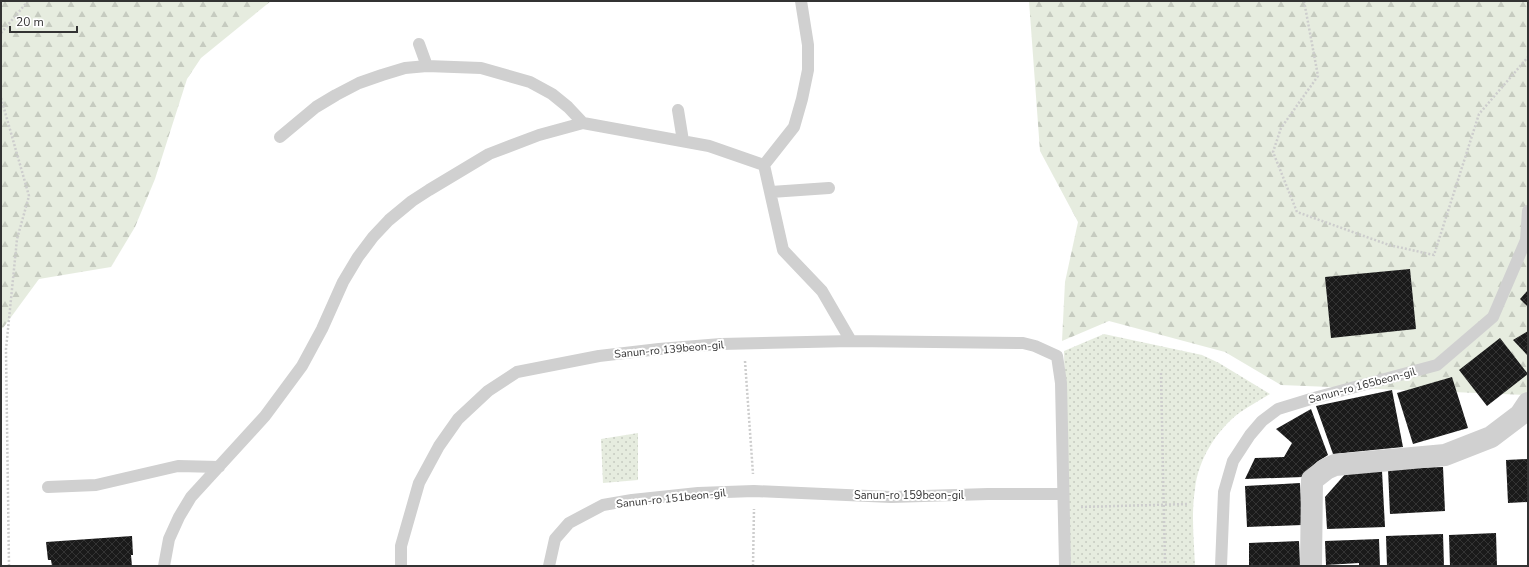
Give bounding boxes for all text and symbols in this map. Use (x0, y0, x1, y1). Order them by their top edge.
scale bar (10, 8, 77, 34)
text: 20 m (16, 14, 44, 30)
street label: Sanun-ro 139beon-gil (613, 337, 725, 362)
street label: Sanun-ro 165beon-gil (1307, 364, 1418, 407)
street label: Sanun-ro 151beon-gil (615, 485, 727, 512)
street label: Sanun-ro 159beon-gil (854, 488, 965, 503)

